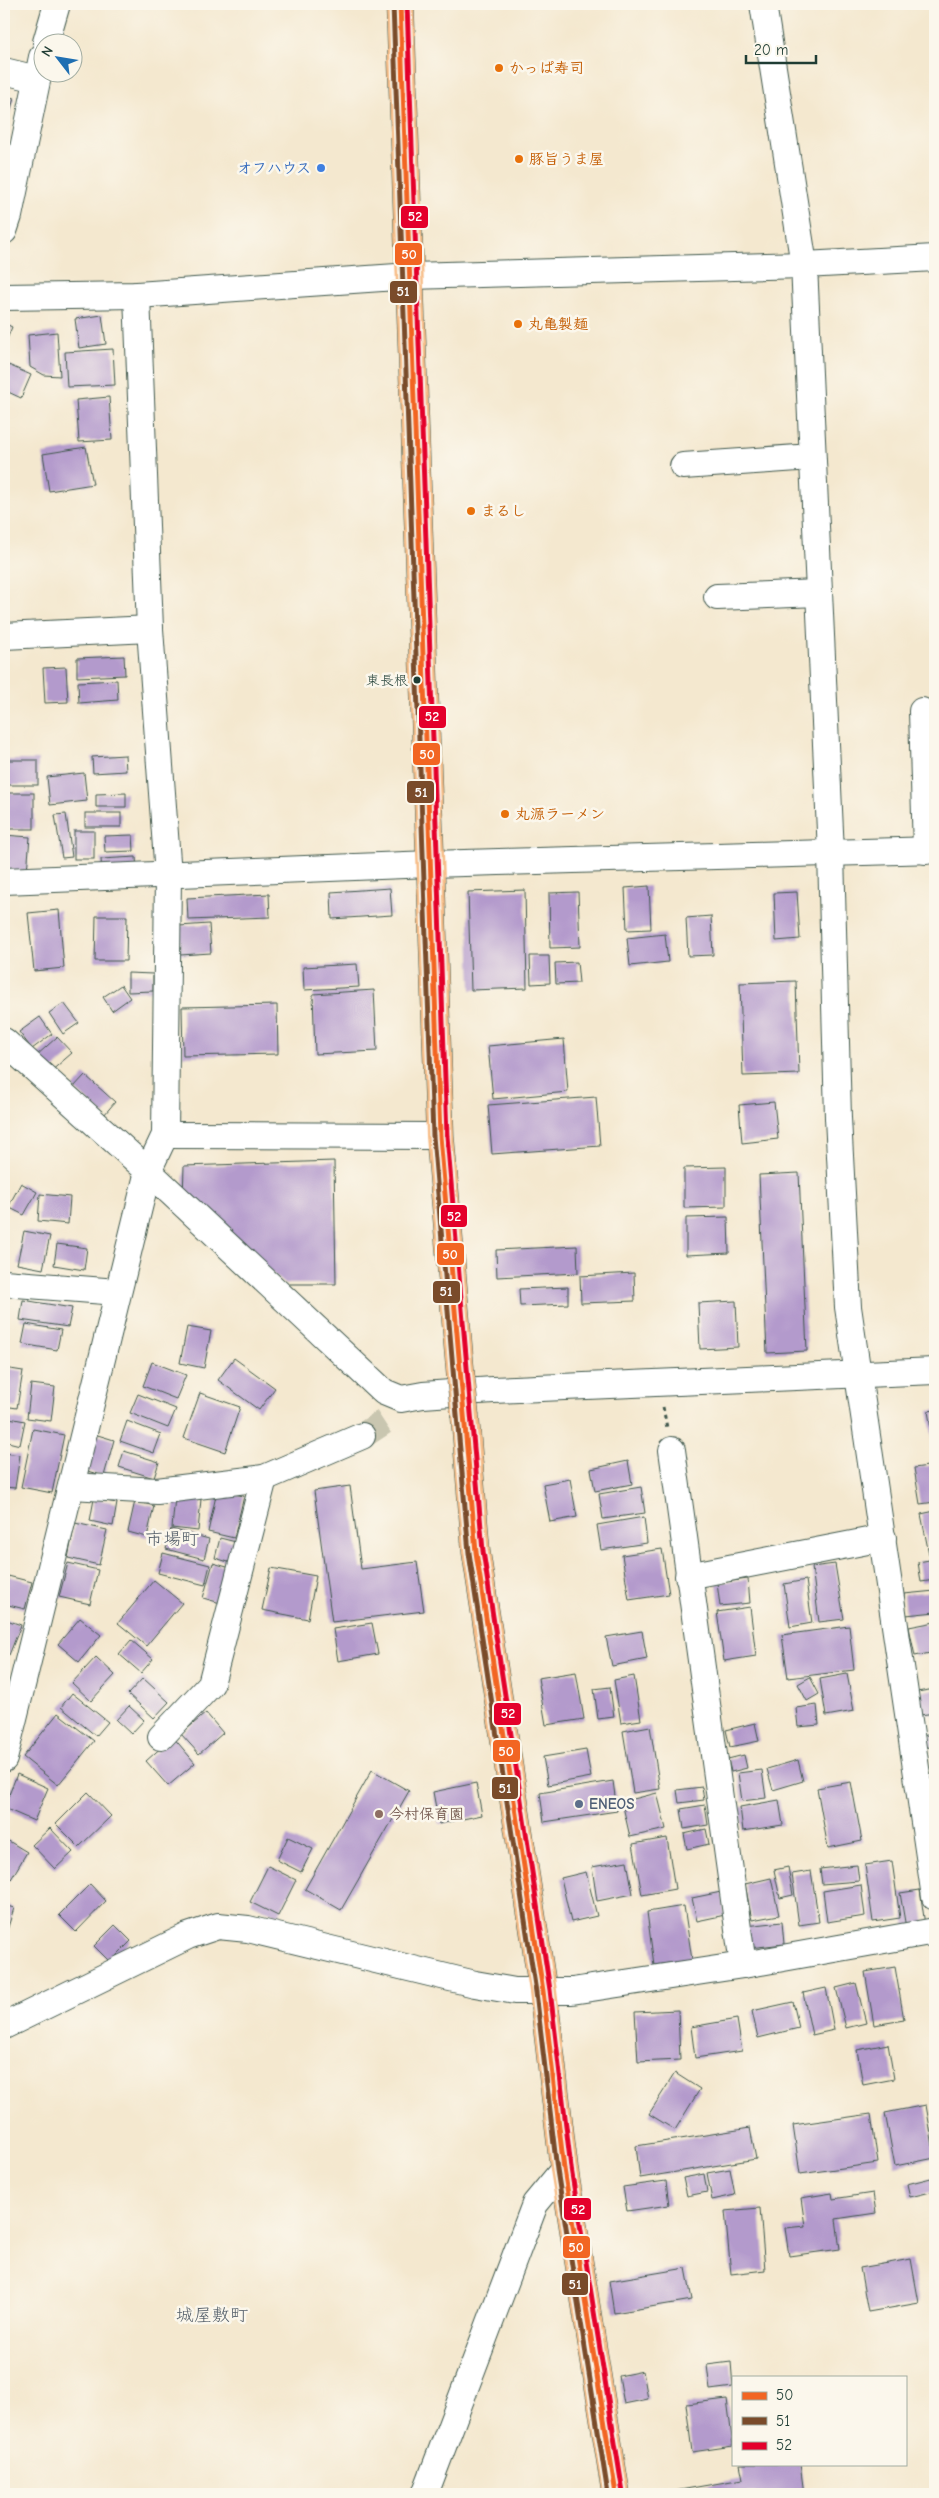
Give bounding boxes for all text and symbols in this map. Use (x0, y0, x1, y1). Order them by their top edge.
north arrow (32, 32, 82, 82)
scale bar (746, 32, 816, 64)
text: 20 m (754, 41, 788, 59)
text: N (38, 43, 57, 60)
place label: かっぱ寿司 (509, 59, 584, 77)
marker: かっぱ寿司 (493, 62, 505, 74)
place label: 豚旨うま屋 (529, 150, 604, 168)
marker: 豚旨うま屋 (513, 153, 525, 165)
place label: オフハウス (237, 159, 311, 177)
marker: オフハウス (315, 162, 327, 174)
line badge: 52 (400, 205, 429, 229)
text: 52 (408, 208, 422, 225)
line badge: 50 (394, 242, 423, 266)
text: 50 (401, 246, 417, 263)
line badge: 51 (389, 280, 418, 304)
text: 51 (397, 283, 409, 300)
place label: 丸亀製麺 (528, 315, 588, 333)
marker: 丸亀製麺 (512, 318, 524, 330)
place label: まるし (481, 502, 526, 520)
marker: まるし (465, 505, 477, 517)
place label: 東長根 (366, 672, 408, 689)
marker: 東長根 (412, 675, 422, 685)
line badge: 52 (418, 705, 447, 729)
text: 52 (425, 708, 439, 725)
line badge: 50 (412, 742, 441, 766)
text: 50 (419, 746, 435, 763)
line badge: 51 (406, 780, 435, 804)
text: 51 (415, 784, 427, 801)
place label: 丸源ラーメン (515, 805, 605, 823)
marker: 丸源ラーメン (499, 808, 511, 820)
line badge: 52 (440, 1204, 468, 1228)
text: 52 (447, 1208, 461, 1225)
line badge: 50 (436, 1242, 465, 1266)
text: 50 (442, 1246, 458, 1263)
line badge: 51 (432, 1280, 461, 1304)
text: 51 (440, 1283, 452, 1300)
district label: 市場町 (145, 1529, 199, 1550)
line badge: 52 (493, 1702, 522, 1726)
text: 52 (501, 1705, 515, 1722)
line badge: 50 (492, 1739, 521, 1763)
text: 50 (498, 1743, 514, 1760)
line badge: 51 (491, 1776, 519, 1800)
text: 51 (499, 1780, 511, 1797)
place label: ENEOS (589, 1795, 634, 1813)
marker: ENEOS (573, 1798, 585, 1810)
place label: 今村保育園 (389, 1805, 464, 1823)
marker: 今村保育園 (373, 1808, 385, 1820)
line badge: 52 (563, 2197, 592, 2221)
text: 52 (571, 2201, 585, 2218)
line badge: 50 (562, 2235, 591, 2259)
text: 50 (568, 2239, 584, 2256)
line badge: 51 (561, 2272, 589, 2296)
text: 51 (569, 2276, 581, 2293)
district label: 城屋敷町 (176, 2305, 248, 2326)
legend (732, 2376, 906, 2466)
text: 50 (776, 2386, 793, 2404)
text: 51 (776, 2412, 790, 2430)
text: 52 (776, 2436, 792, 2454)

